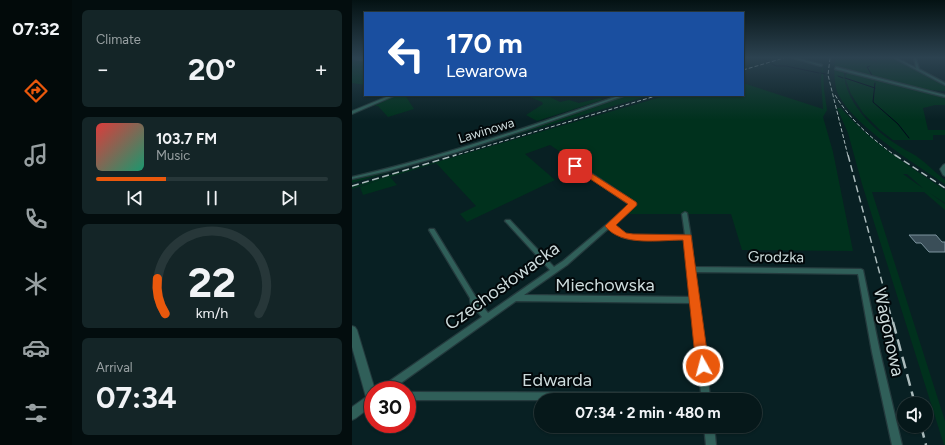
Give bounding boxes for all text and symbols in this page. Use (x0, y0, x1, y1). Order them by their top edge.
text: 07:32 (12, 18, 60, 40)
text: 170 m (446, 26, 523, 60)
icon: left (380, 28, 432, 80)
text: Climate (96, 32, 141, 47)
text: 20° (188, 51, 236, 88)
text: − (96, 56, 110, 83)
text: + (314, 56, 328, 83)
text: Lewarowa (446, 60, 527, 82)
icon: directions (22, 77, 50, 105)
street label: Lawinowa (456, 115, 516, 146)
text: 103.7 FM (156, 130, 217, 148)
icon: music (22, 141, 50, 169)
text: Music (156, 148, 190, 163)
pin (558, 149, 592, 183)
icon: arrive (564, 155, 586, 177)
icon: previous (124, 187, 146, 209)
icon: pause (201, 187, 223, 209)
icon: next (278, 187, 300, 209)
icon: phone (22, 205, 50, 233)
street label: Czechosłowacka (440, 237, 564, 335)
street label: Grodzka (748, 248, 804, 266)
text: 22 (188, 257, 236, 307)
icon: climate (22, 270, 50, 298)
street label: Miechowska (555, 274, 655, 296)
street label: Wagonowa (869, 286, 909, 378)
text: km/h (196, 304, 228, 322)
icon: car (22, 334, 50, 362)
position arrow (682, 345, 724, 387)
text: Arrival (96, 360, 133, 375)
street label: Edwarda (522, 369, 592, 391)
text: 07:34 (96, 379, 177, 416)
speed limit sign: 30 (364, 381, 416, 433)
map controls (897, 397, 933, 433)
button: sound (897, 397, 933, 433)
icon: filters (22, 399, 50, 427)
text: 07:34 · 2 min · 480 m (575, 404, 721, 422)

